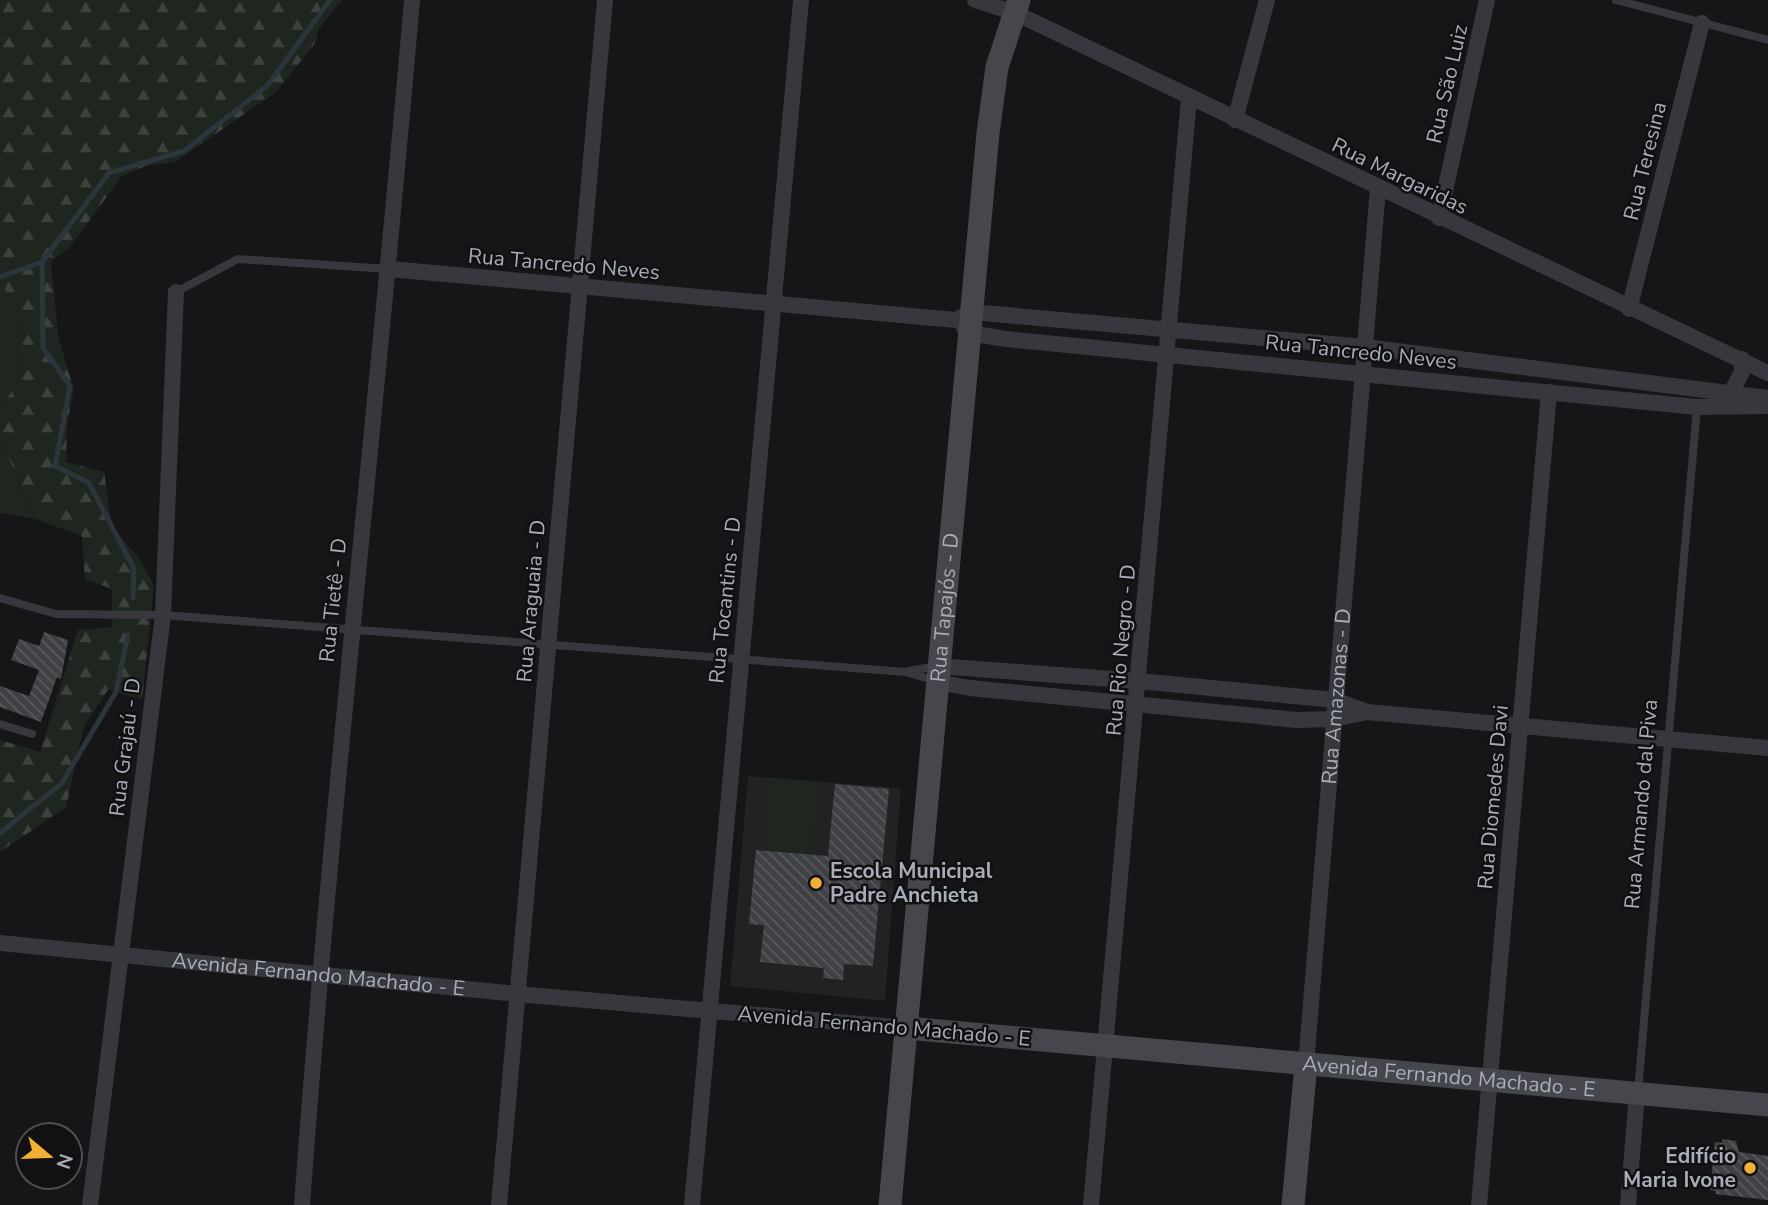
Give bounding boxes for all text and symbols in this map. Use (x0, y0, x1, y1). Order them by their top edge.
street label: Rua São Luiz (1420, 22, 1474, 146)
street label: Rua Teresina (1617, 99, 1673, 223)
street label: Rua Margaridas (1327, 131, 1473, 221)
street label: Rua Tancredo Neves (467, 242, 661, 286)
street label: Rua Tancredo Neves (1264, 328, 1458, 376)
street label: Rua Tocantins - D (702, 515, 748, 685)
street label: Rua Araguaia - D (510, 519, 552, 683)
street label: Rua Tapajós - D (924, 532, 965, 683)
street label: Rua Tietê - D (313, 537, 353, 663)
street label: Rua Rio Negro - D (1100, 563, 1142, 737)
street label: Rua Amazonas - D (1315, 607, 1357, 785)
street label: Rua Grajaú - D (103, 676, 147, 818)
street label: Rua Armando dal Piva (1618, 698, 1664, 910)
street label: Rua Diomedes Davi (1471, 704, 1515, 890)
place label: Escola Municipal Padre Anchieta (830, 857, 993, 909)
marker: Escola Municipal Padre Anchieta (808, 875, 824, 891)
street label: Avenida Fernando Machado - E (171, 946, 466, 1003)
street label: Avenida Fernando Machado - E (736, 999, 1032, 1053)
street label: Avenida Fernando Machado - E (1301, 1049, 1597, 1104)
north arrow (14, 1121, 84, 1191)
place label: Edifício Maria Ivone (1623, 1142, 1736, 1194)
text: N (50, 1150, 79, 1172)
marker: Edifício Maria Ivone (1742, 1160, 1758, 1176)

